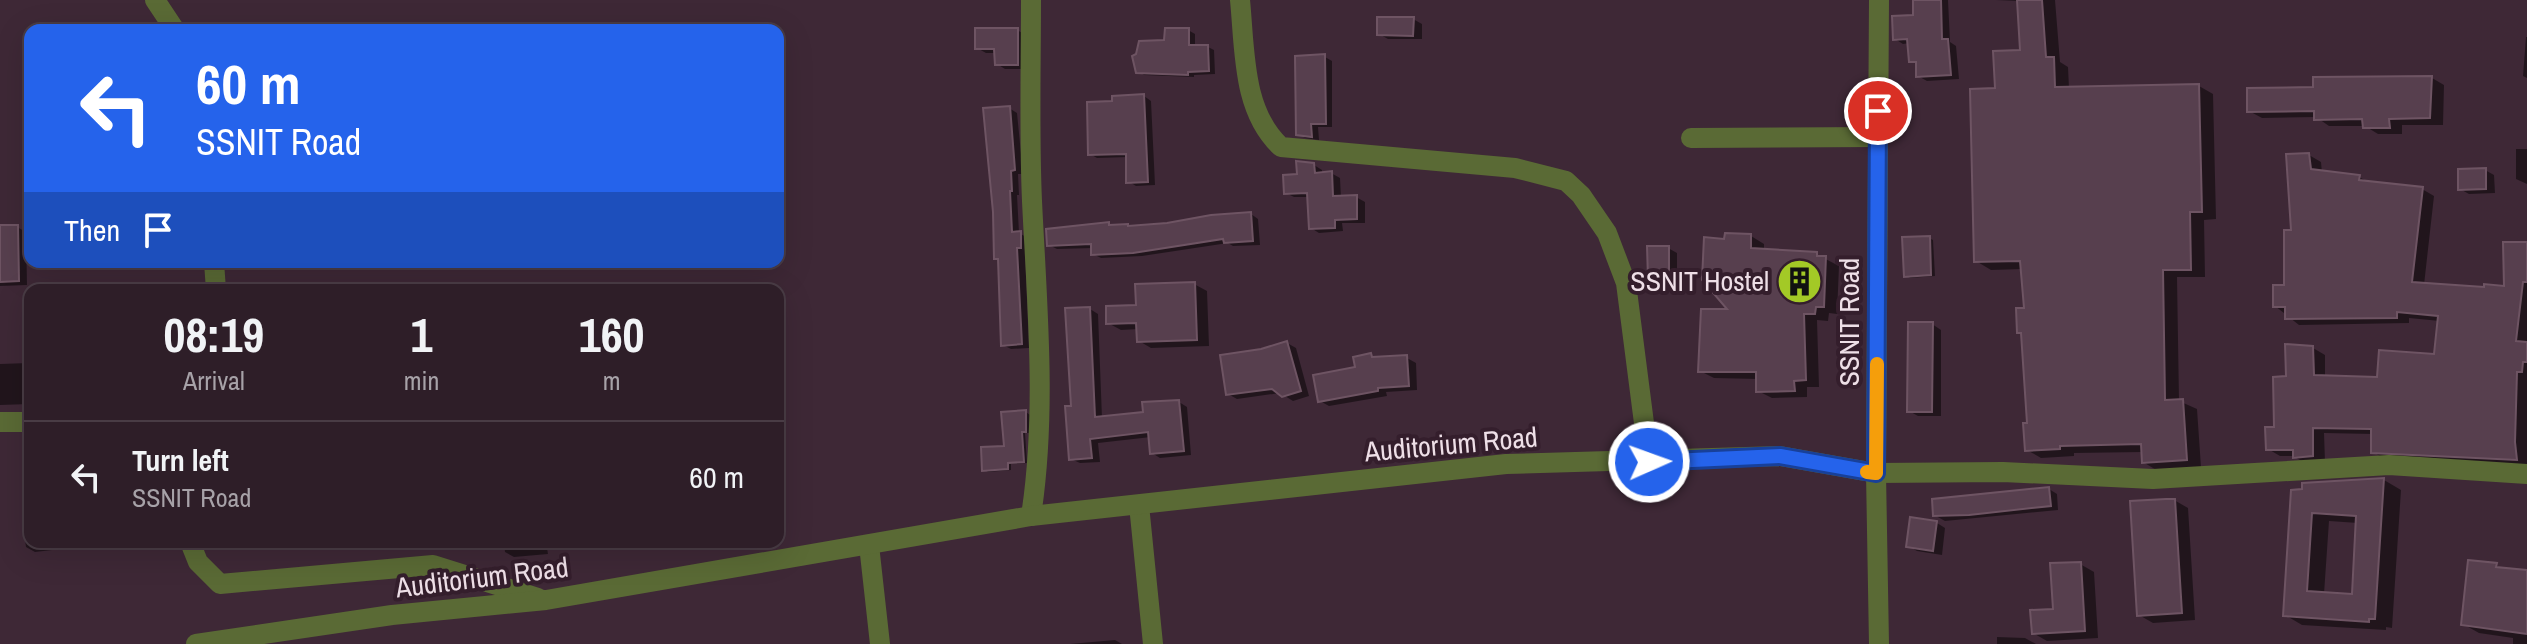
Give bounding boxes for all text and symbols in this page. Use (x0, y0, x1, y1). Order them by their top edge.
text: 60 m (196, 46, 301, 121)
icon: left (64, 56, 168, 160)
pin (1844, 77, 1912, 145)
icon: arrive (1856, 89, 1900, 133)
text: SSNIT Road (196, 118, 361, 166)
icon: arrive (136, 208, 180, 252)
text: Then (64, 210, 120, 250)
building icon: SSNIT Hostel (1776, 257, 1824, 305)
street label: SSNIT Road (1830, 258, 1868, 386)
place label: SSNIT Hostel (1630, 262, 1769, 300)
text: 08:19 (164, 302, 264, 367)
text: 1 (411, 302, 432, 367)
text: 160 (579, 302, 644, 367)
text: Arrival (183, 363, 245, 398)
text: min (404, 363, 439, 398)
text: m (603, 363, 621, 398)
street label: Auditorium Road (1362, 418, 1539, 471)
position arrow (1607, 420, 1691, 504)
text: Turn left (132, 440, 229, 480)
icon: left (64, 455, 108, 499)
text: 60 m (689, 457, 744, 497)
text: SSNIT Road (132, 480, 251, 515)
street label: Auditorium Road (393, 548, 570, 607)

